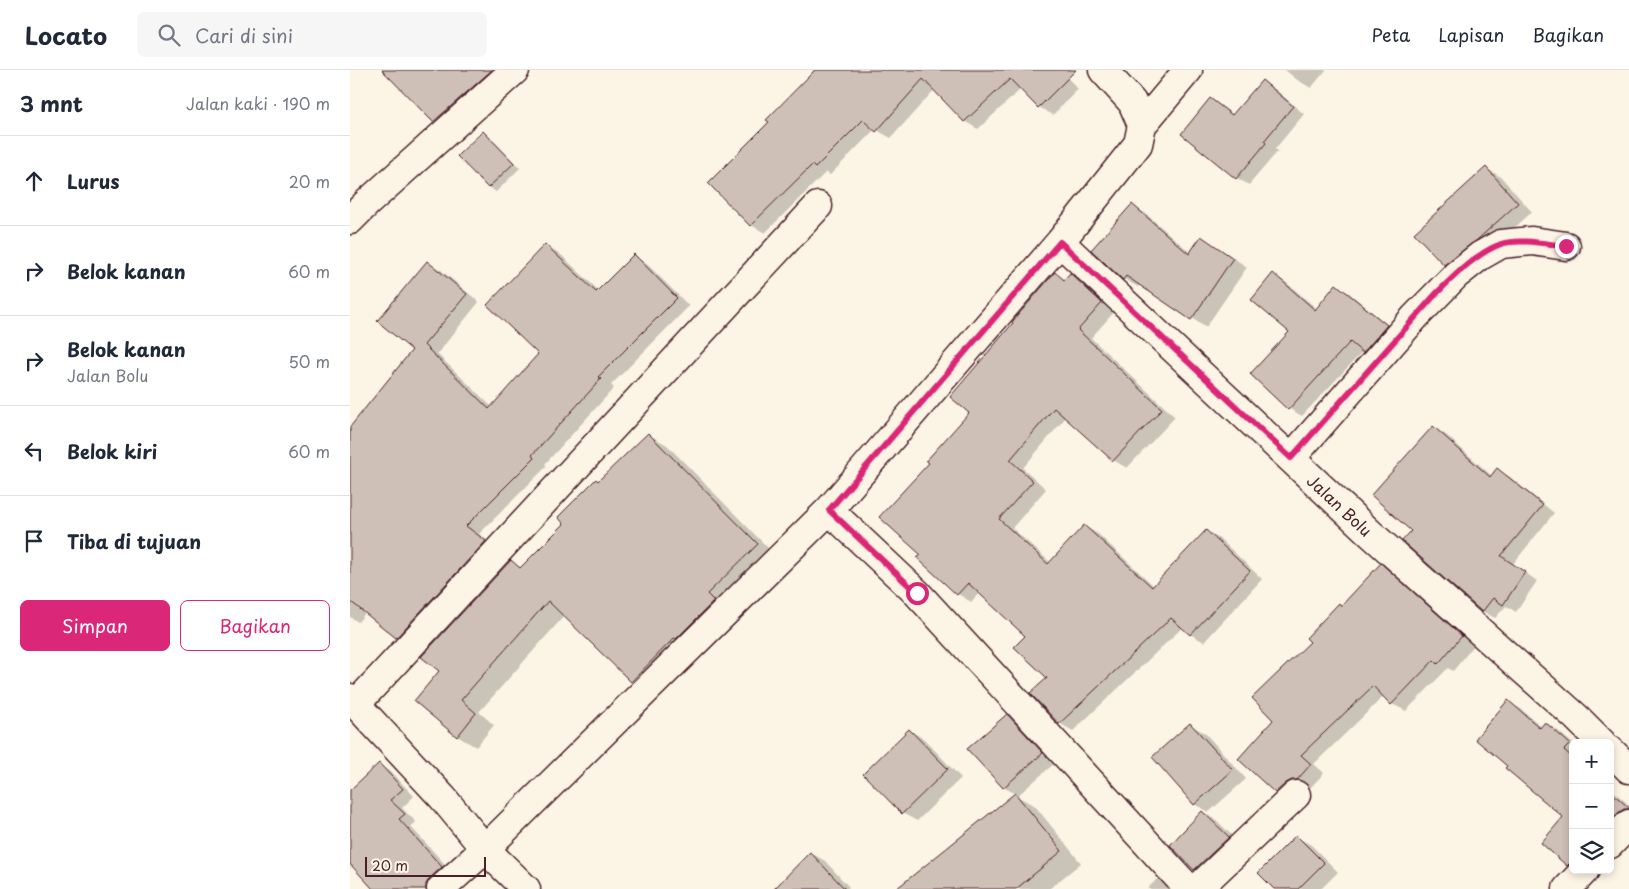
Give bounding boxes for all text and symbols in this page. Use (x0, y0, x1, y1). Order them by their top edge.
search box (137, 12, 487, 57)
text: Locato (25, 17, 107, 53)
icon: search (155, 21, 183, 49)
text: Cari di sini (195, 21, 293, 49)
text: Peta (1372, 21, 1410, 48)
text: Lapisan (1438, 21, 1504, 48)
text: Bagikan (1532, 21, 1604, 48)
text: 3 mnt (20, 87, 83, 119)
text: Jalan kaki · 190 m (186, 91, 330, 115)
icon: ahead (20, 167, 48, 195)
text: Lurus (67, 167, 120, 195)
text: 20 m (289, 169, 330, 193)
route end (1555, 235, 1578, 258)
icon: right (20, 257, 48, 285)
text: Belok kanan (67, 257, 186, 285)
text: 60 m (288, 259, 330, 283)
text: Belok kanan (67, 335, 186, 363)
icon: right (20, 347, 48, 375)
text: 50 m (289, 349, 330, 373)
text: Jalan Bolu (67, 363, 148, 387)
icon: left (20, 437, 48, 465)
text: Belok kiri (67, 437, 157, 465)
text: 60 m (288, 439, 330, 463)
street label: Jalan Bolu (1302, 468, 1378, 542)
icon: arrive (20, 527, 48, 555)
text: Tiba di tujuan (67, 527, 201, 555)
route start (906, 582, 929, 605)
button: Simpan (20, 600, 170, 651)
button: Bagikan (180, 600, 330, 651)
map controls (1569, 739, 1614, 874)
button: + (1569, 739, 1614, 784)
button: − (1569, 784, 1614, 829)
button: layers (1569, 829, 1614, 874)
scale bar (365, 854, 486, 877)
text: 20 m (372, 855, 408, 876)

